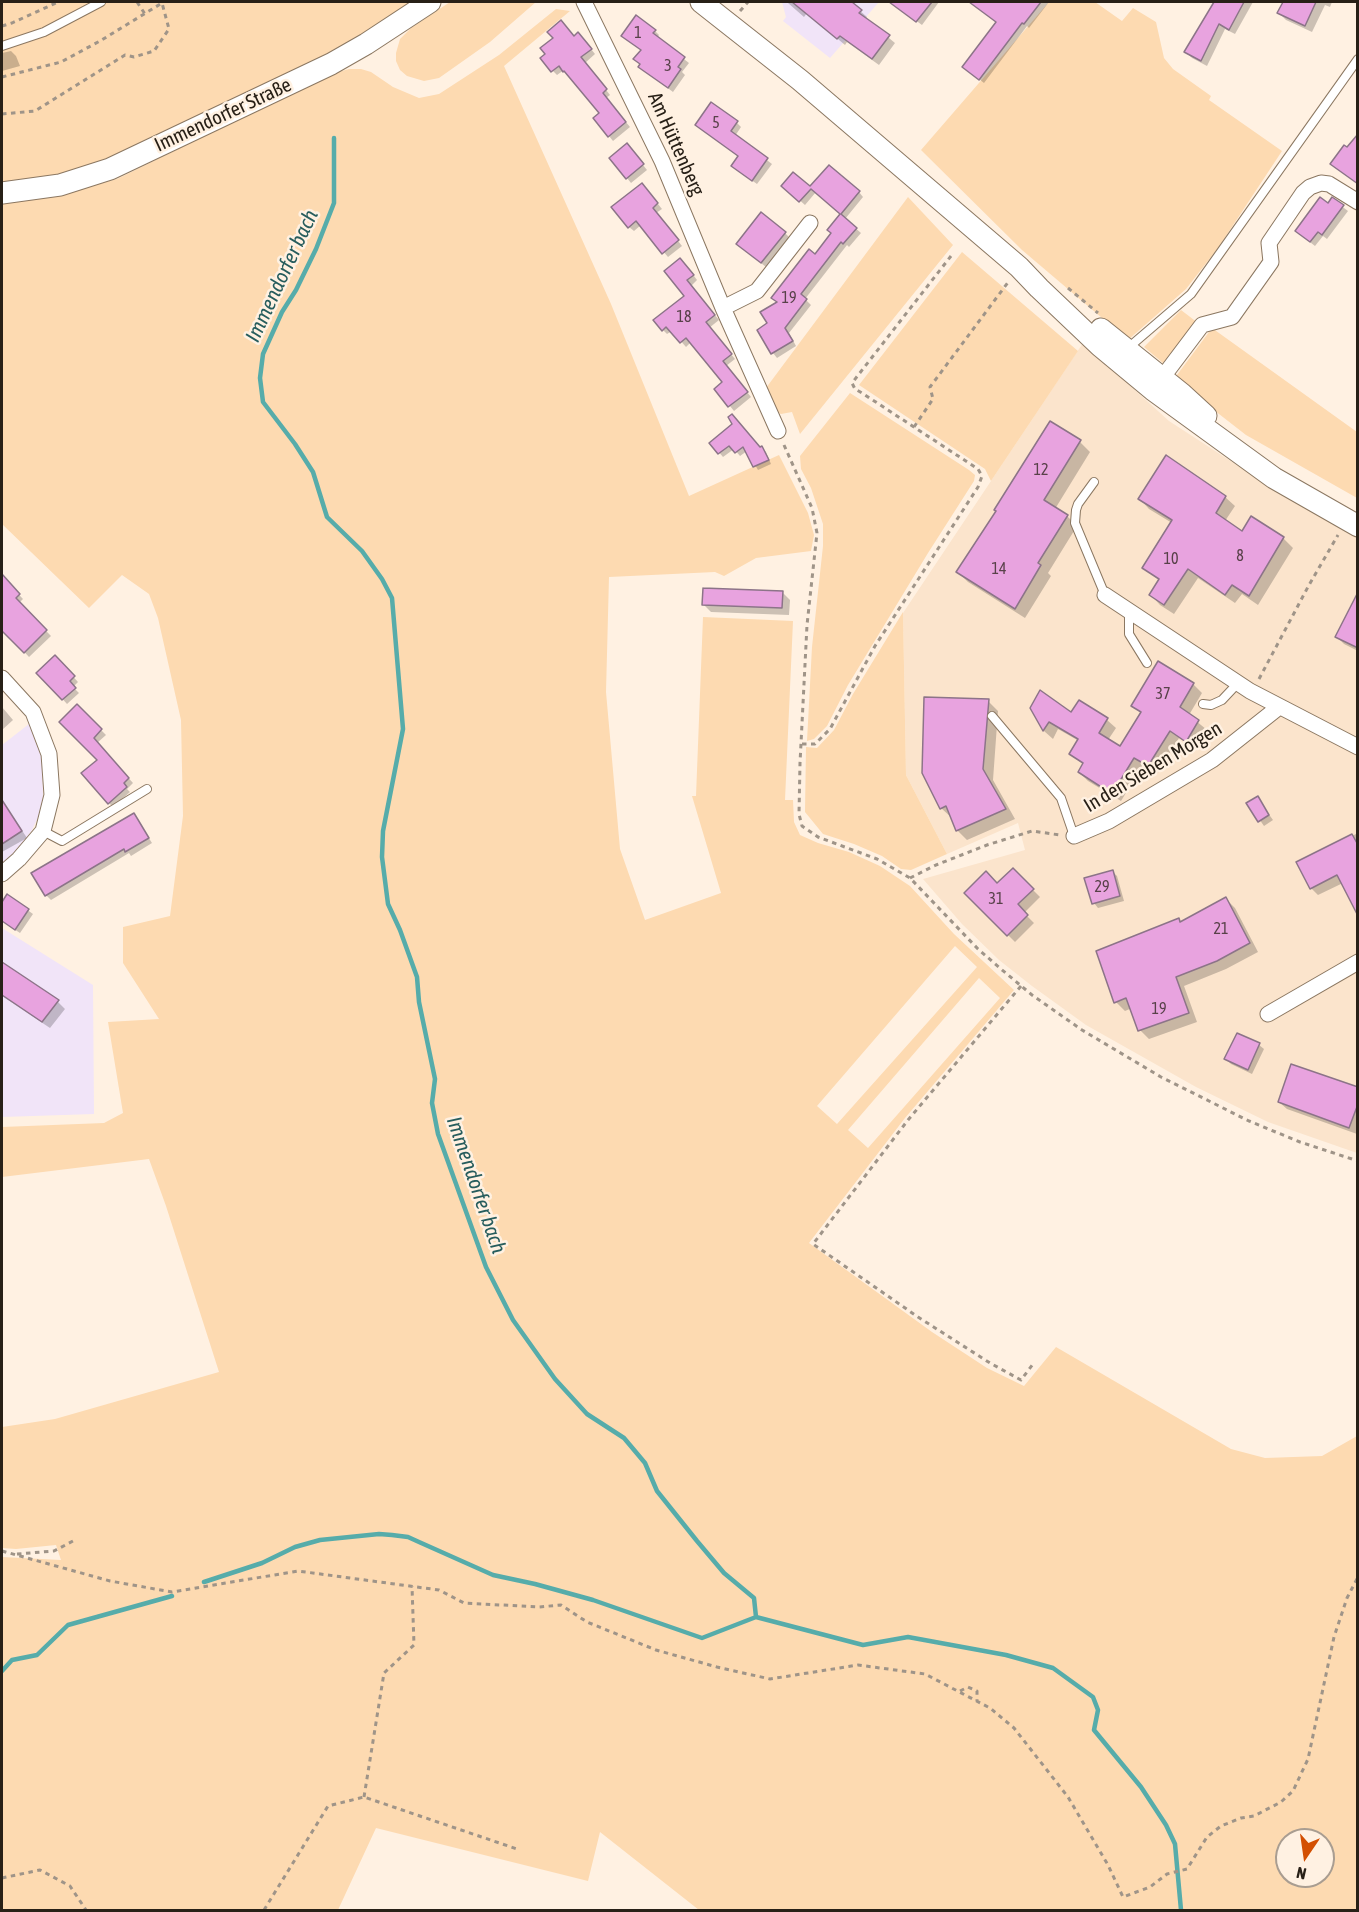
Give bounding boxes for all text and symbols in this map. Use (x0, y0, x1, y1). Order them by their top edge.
house number: 1 (634, 23, 642, 43)
house number: 3 (664, 56, 672, 76)
street label: Immendorfer Straße (151, 73, 295, 157)
street label: Am Hüttenberg (643, 89, 709, 199)
house number: 5 (712, 113, 720, 133)
water label: Immendorfer bach (240, 206, 324, 346)
house number: 19 (781, 288, 797, 308)
house number: 18 (676, 307, 692, 327)
house number: 12 (1033, 460, 1049, 480)
house number: 8 (1236, 546, 1244, 566)
house number: 10 (1163, 549, 1179, 569)
house number: 14 (991, 559, 1007, 579)
house number: 37 (1155, 684, 1171, 704)
street label: In den Sieben Morgen (1080, 716, 1226, 818)
house number: 29 (1094, 877, 1110, 897)
house number: 31 (988, 889, 1004, 909)
house number: 21 (1213, 919, 1229, 939)
house number: 19 (1151, 999, 1167, 1019)
water label: Immendorfer bach (441, 1113, 511, 1257)
north arrow (1275, 1828, 1335, 1888)
text: N (1295, 1864, 1308, 1883)

